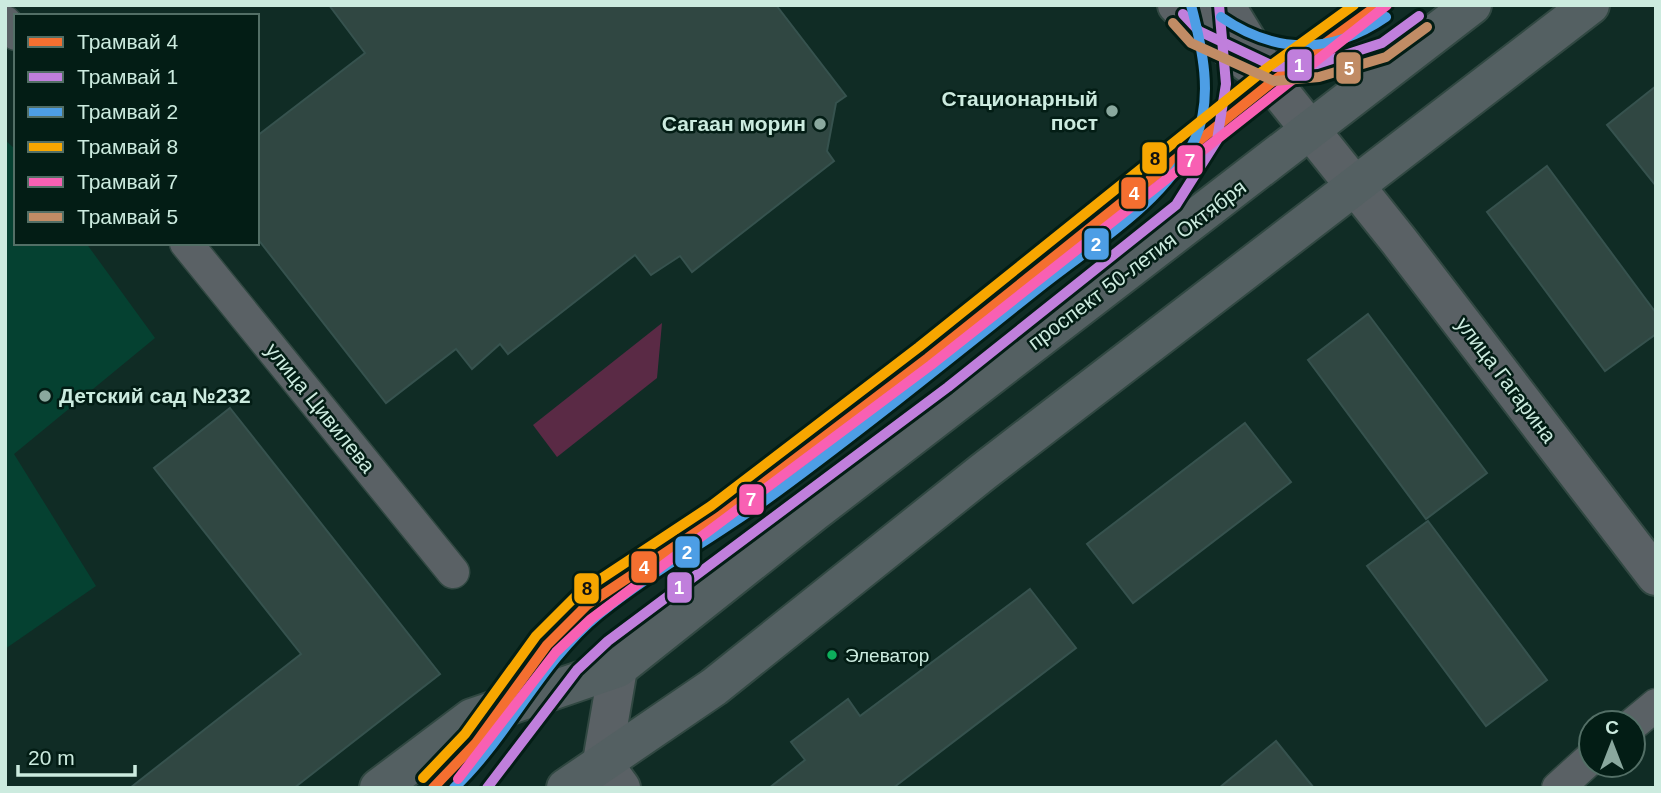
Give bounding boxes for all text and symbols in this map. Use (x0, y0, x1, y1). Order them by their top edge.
legend (14, 14, 259, 245)
text: Трамвай 4 (77, 30, 179, 53)
line badge: 1 (1286, 48, 1313, 82)
line badge: 5 (1335, 51, 1362, 85)
text: 1 (1294, 55, 1305, 76)
text: 5 (1344, 58, 1355, 79)
text: Трамвай 1 (77, 65, 178, 88)
place label: Стационарный пост (942, 87, 1098, 134)
text: Трамвай 2 (77, 100, 178, 123)
marker: Стационарный пост (1104, 103, 1120, 119)
place label: Сагаан морин (662, 112, 806, 135)
marker: Сагаан морин (812, 116, 828, 132)
text: Трамвай 8 (77, 135, 178, 158)
line badge: 8 (1141, 141, 1168, 175)
line badge: 7 (1176, 144, 1204, 177)
text: 8 (1150, 148, 1160, 169)
text: 7 (1185, 150, 1195, 171)
text: Трамвай 7 (77, 170, 178, 193)
street label: проспект 50-летия Октября (1023, 175, 1250, 354)
line badge: 4 (1120, 176, 1147, 210)
text: 4 (1129, 183, 1140, 204)
text: Трамвай 5 (77, 205, 178, 228)
line badge: 2 (1083, 227, 1110, 261)
text: 2 (1091, 234, 1101, 255)
street label: улица Гагарина (1452, 312, 1561, 447)
street label: улица Цивилева (261, 338, 380, 477)
place label: Детский сад №232 (59, 384, 251, 407)
marker: Детский сад №232 (37, 388, 53, 404)
line badge: 7 (738, 483, 765, 516)
text: 7 (746, 489, 756, 510)
line badge: 2 (674, 535, 701, 569)
text: 2 (682, 542, 692, 563)
line badge: 4 (630, 550, 658, 584)
text: 4 (639, 557, 650, 578)
line badge: 1 (666, 571, 693, 604)
line badge: 8 (573, 572, 600, 605)
text: 1 (674, 577, 685, 598)
text: 8 (582, 578, 592, 599)
place label: Элеватор (845, 645, 929, 666)
marker: Элеватор (825, 648, 839, 662)
north arrow (1577, 709, 1647, 779)
text: С (1605, 717, 1619, 738)
scale bar (18, 734, 135, 778)
text: 20 m (28, 746, 75, 769)

